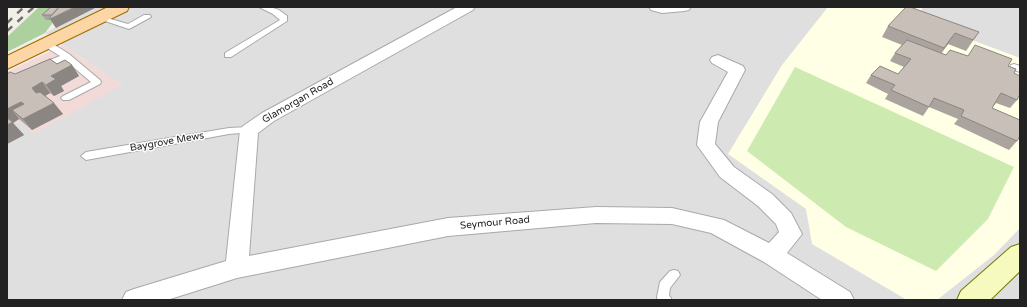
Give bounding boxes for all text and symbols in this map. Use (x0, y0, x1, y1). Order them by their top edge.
street label: Glamorgan Road (260, 76, 336, 126)
street label: Baygrove Mews (129, 130, 205, 154)
street label: Seymour Road (460, 214, 530, 232)

